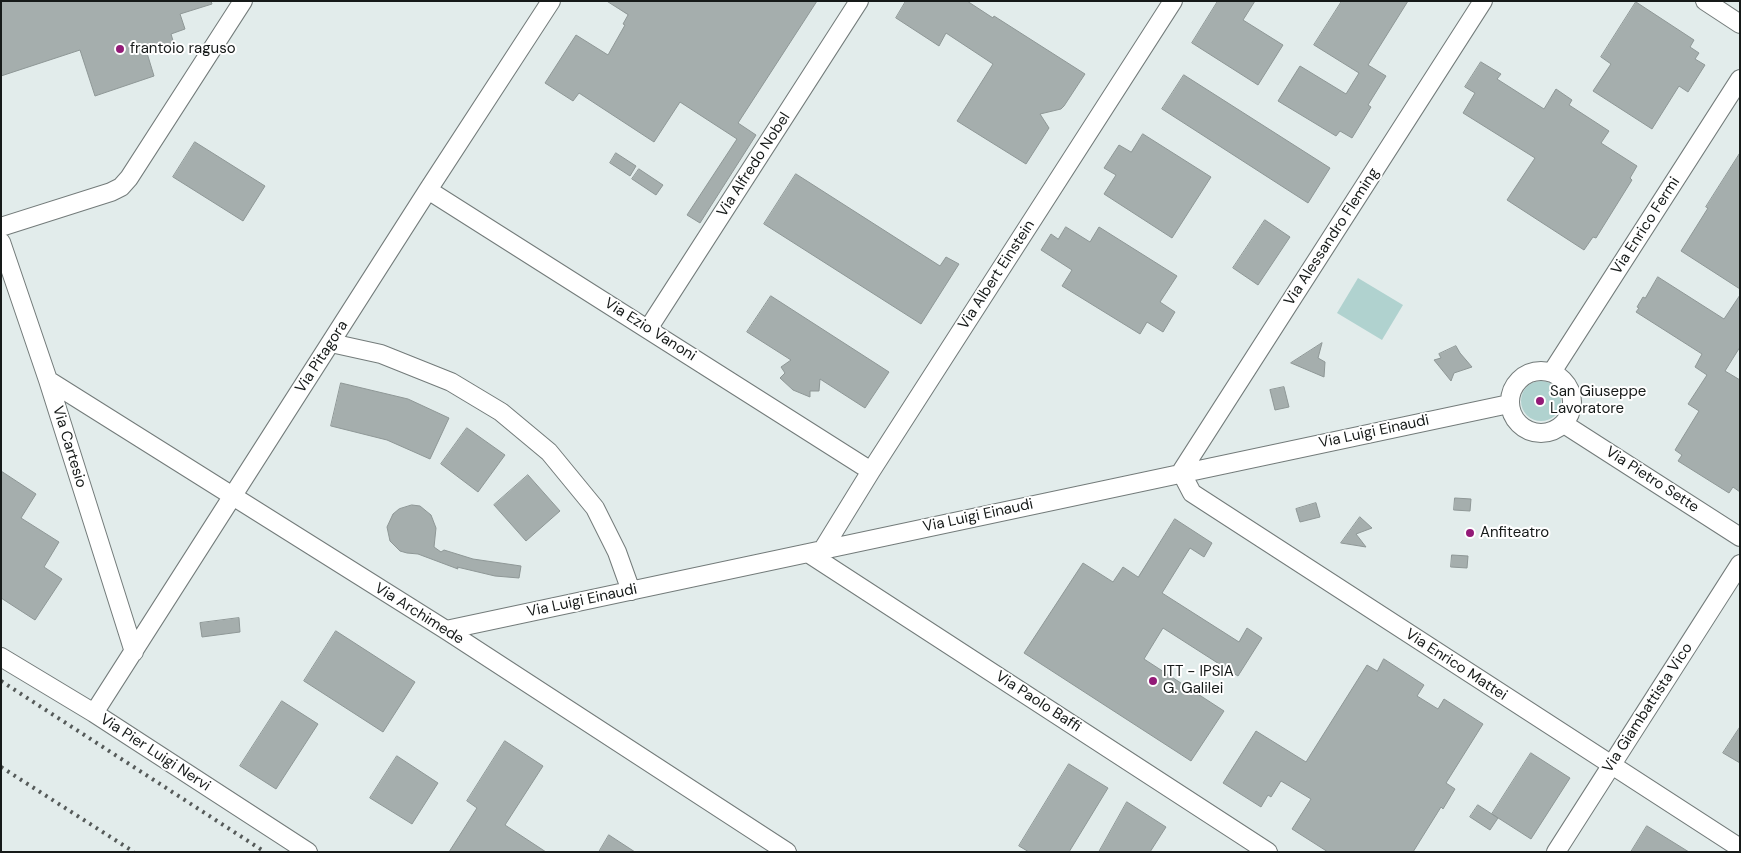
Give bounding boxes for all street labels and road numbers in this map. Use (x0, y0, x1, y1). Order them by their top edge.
street label: Via Alfredo Nobel (714, 109, 794, 221)
street label: Via Alessandro Fleming (1281, 165, 1383, 309)
street label: Via Enrico Fermi (1608, 174, 1684, 278)
street label: Via Albert Einstein (955, 217, 1039, 333)
street label: Via Ezio Vanoni (601, 295, 699, 365)
street label: Via Pitagora (292, 317, 352, 397)
street label: Via Cartesio (48, 404, 90, 490)
street label: Via Luigi Einaudi (1317, 412, 1431, 452)
street label: Via Pietro Sette (1602, 443, 1702, 517)
street label: Via Luigi Einaudi (921, 496, 1035, 536)
street label: Via Archimede (371, 579, 467, 649)
street label: Via Luigi Einaudi (525, 581, 639, 621)
street label: Via Enrico Mattei (1402, 625, 1510, 705)
street label: Via Giambattista Vico (1599, 640, 1697, 776)
street label: Via Paolo Baffi (992, 668, 1084, 736)
street label: Via Pier Luigi Nervi (96, 711, 214, 795)

